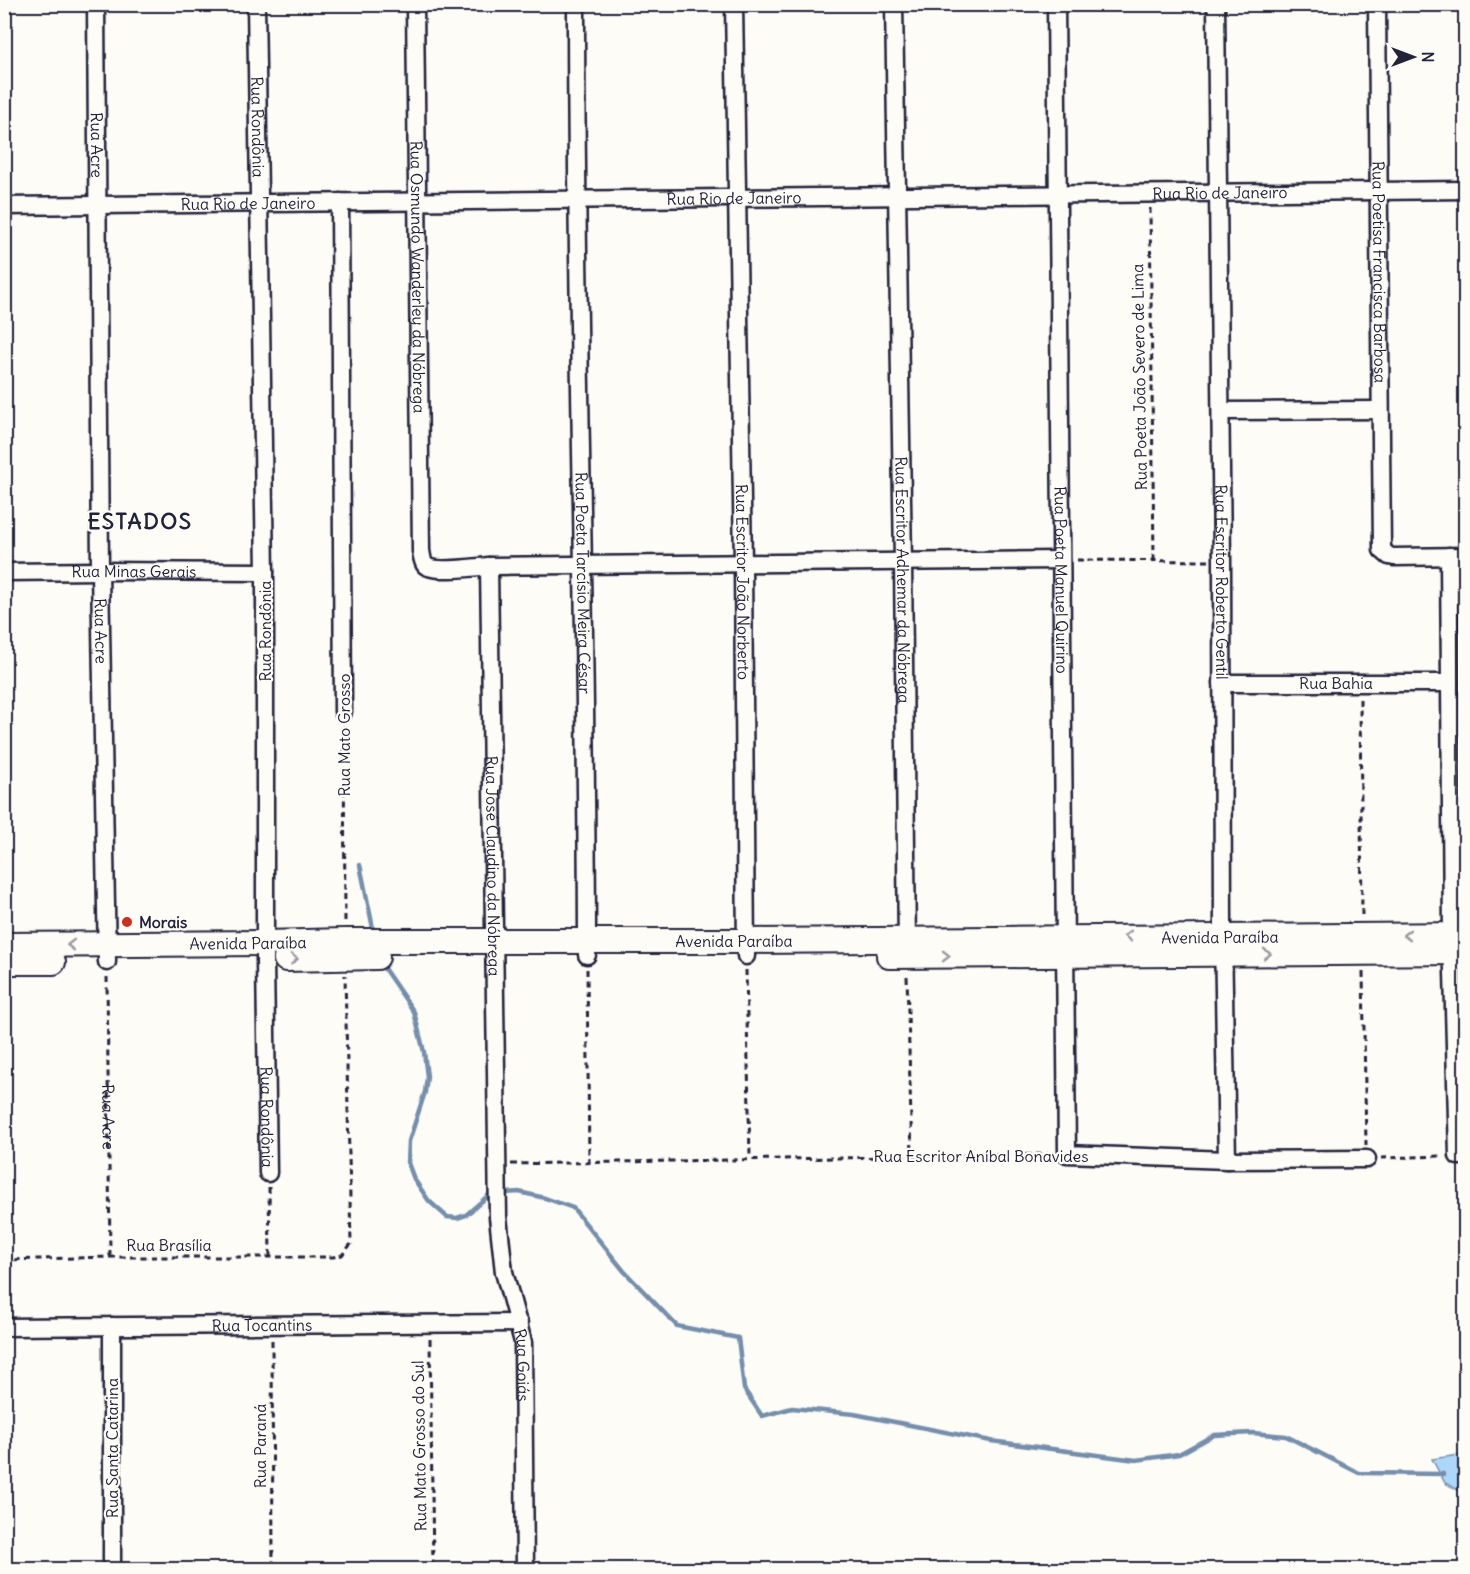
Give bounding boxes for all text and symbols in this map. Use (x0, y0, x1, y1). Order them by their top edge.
north arrow (1383, 27, 1443, 87)
text: N (1418, 51, 1438, 63)
street label: Rua Rondônia (247, 76, 269, 178)
street label: Rua Acre (87, 112, 107, 178)
street label: Rua Osmundo Wanderley da Nóbrega (406, 140, 429, 413)
street label: Rua Poetisa Francisca Barbosa (1368, 161, 1390, 383)
street label: Rua Rio de Janeiro (1152, 182, 1287, 203)
street label: Rua Rio de Janeiro (666, 187, 801, 209)
street label: Rua Rio de Janeiro (180, 193, 315, 214)
street label: Rua Poeta João Severo de Lima (1127, 263, 1151, 491)
street label: Rua Escritor Adhemar da Nóbrega (891, 456, 914, 704)
street label: Rua Poeta Tarcísio Meira César (571, 472, 595, 695)
street label: Rua Escritor João Norberto (732, 484, 754, 680)
street label: Rua Escritor Roberto Gentil (1211, 484, 1232, 680)
street label: Rua Poeta Manuel Quirino (1051, 486, 1072, 674)
district label: ESTADOS (87, 507, 193, 535)
street label: Rua Minas Gerais (71, 561, 197, 582)
street label: Rua Rondônia (255, 581, 275, 682)
street label: Rua Acre (90, 598, 112, 664)
street label: Rua Bahia (1299, 673, 1373, 693)
street label: Rua Mato Grosso (334, 674, 354, 796)
street label: Rua José Claudino da Nóbrega (482, 756, 505, 976)
place label: Morais (139, 912, 187, 932)
marker: Morais (120, 915, 134, 929)
street label: Avenida Paraíba (1161, 927, 1279, 948)
one-way arrow (1403, 929, 1412, 941)
one-way arrow (1124, 930, 1133, 942)
street label: Avenida Paraíba (675, 931, 793, 951)
street label: Avenida Paraíba (189, 932, 307, 954)
one-way arrow (66, 939, 75, 951)
one-way arrow (1263, 948, 1272, 960)
one-way arrow (942, 950, 951, 962)
one-way arrow (289, 953, 298, 965)
street label: Rua Rondônia (256, 1066, 278, 1168)
street label: Rua Acre (98, 1084, 119, 1150)
street label: Rua Escritor Aníbal Bonavides (874, 1146, 1088, 1166)
street label: Rua Brasília (126, 1235, 212, 1255)
street label: Rua Tocantins (212, 1315, 312, 1335)
street label: Rua Goiás (510, 1326, 534, 1402)
street label: Rua Mato Grosso do Sul (408, 1360, 430, 1532)
street label: Rua Santa Catarina (102, 1378, 122, 1518)
street label: Rua Paraná (250, 1404, 270, 1488)

